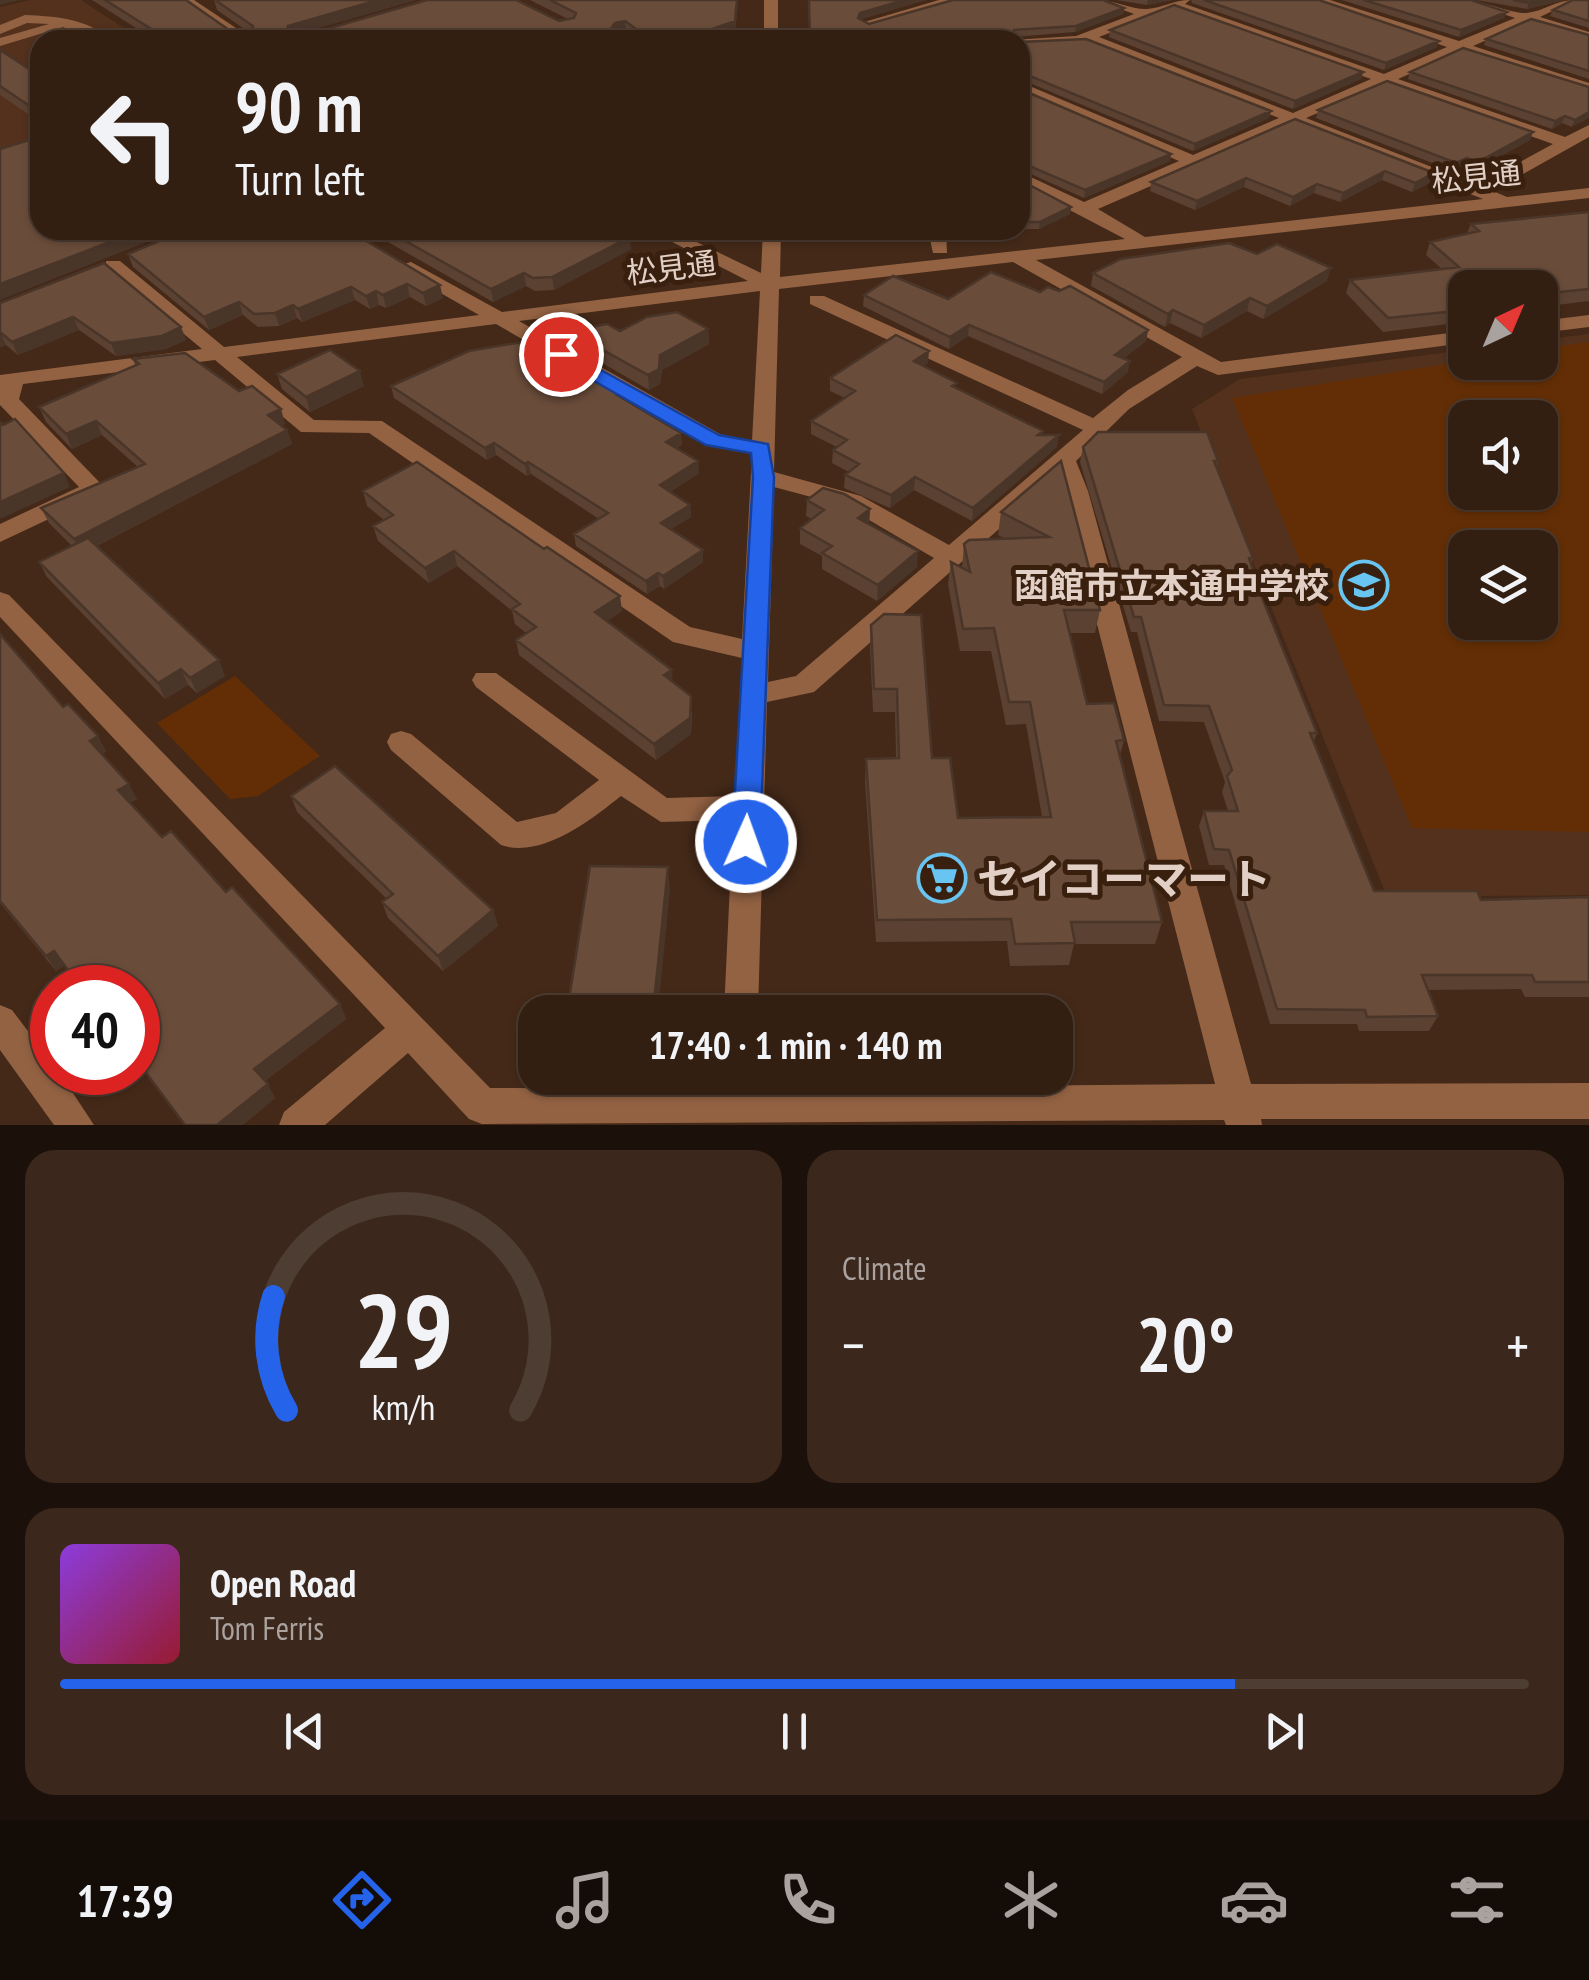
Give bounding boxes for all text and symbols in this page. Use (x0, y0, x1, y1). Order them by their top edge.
text: 90 m (235, 61, 363, 151)
icon: left (70, 70, 200, 200)
text: Turn left (235, 149, 365, 207)
street label: 松見通 (1429, 152, 1523, 200)
street label: 松見通 (624, 242, 718, 292)
north arrow (1448, 270, 1558, 380)
map controls (1448, 270, 1558, 640)
pin (519, 312, 604, 397)
icon: arrive (534, 327, 589, 382)
button: sound (1448, 400, 1558, 510)
button: layers (1448, 530, 1558, 640)
school or university icon: 函館市立本通中学校 (1338, 559, 1390, 611)
place label: 函館市立本通中学校 (1014, 562, 1329, 608)
position arrow (694, 790, 798, 894)
place label: セイコーマート (977, 851, 1271, 906)
supermarket icon: セイコーマート (916, 852, 968, 904)
speed limit sign: 40 (30, 965, 160, 1095)
text: 17:40 · 1 min · 140 m (649, 1020, 942, 1069)
text: Climate (842, 1247, 926, 1289)
text: 29 (354, 1262, 453, 1397)
text: 20° (1136, 1296, 1235, 1393)
text: − (842, 1309, 865, 1380)
text: + (1506, 1309, 1529, 1380)
text: km/h (372, 1384, 435, 1430)
text: Open Road (210, 1558, 356, 1607)
text: Tom Ferris (210, 1607, 324, 1649)
icon: previous (277, 1704, 332, 1759)
icon: pause (767, 1704, 822, 1759)
icon: next (1257, 1704, 1312, 1759)
icon: directions (327, 1865, 397, 1935)
icon: music (550, 1865, 620, 1935)
icon: phone (773, 1865, 843, 1935)
icon: climate (996, 1865, 1066, 1935)
icon: car (1219, 1865, 1289, 1935)
icon: filters (1442, 1865, 1512, 1935)
text: 17:39 (77, 1871, 174, 1929)

